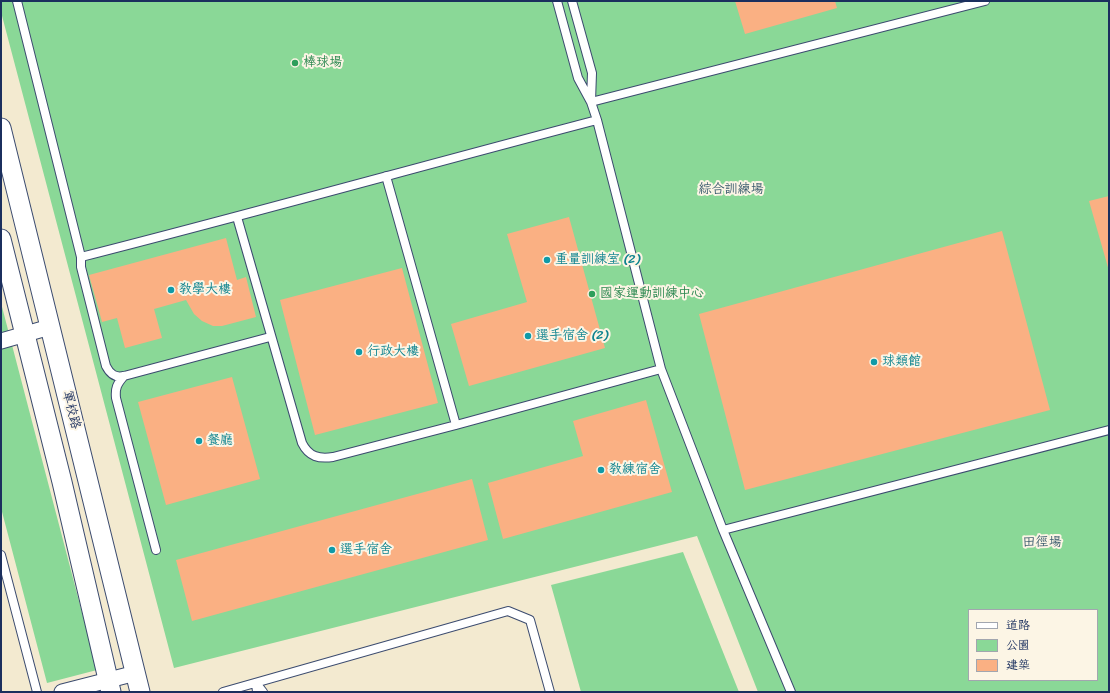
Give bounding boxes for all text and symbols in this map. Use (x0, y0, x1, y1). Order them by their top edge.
place label: 棒球場 (303, 55, 342, 71)
marker: 棒球場 (290, 58, 300, 68)
park label: 綜合訓練場 (699, 182, 763, 198)
place label: 重量訓練室 (2) (555, 252, 640, 268)
marker: 重量訓練室 (2) (542, 255, 552, 265)
place label: 教學大樓 (179, 282, 231, 298)
marker: 教學大樓 (166, 285, 176, 295)
place label: 國家運動訓練中心 (600, 286, 704, 302)
marker: 國家運動訓練中心 (587, 289, 597, 299)
place label: 選手宿舍 (2) (536, 328, 608, 344)
marker: 選手宿舍 (2) (523, 331, 533, 341)
place label: 行政大樓 (367, 344, 419, 360)
marker: 行政大樓 (354, 347, 364, 357)
place label: 球類館 (882, 354, 921, 370)
marker: 球類館 (869, 357, 879, 367)
street label: 軍校路 (59, 389, 83, 431)
place label: 餐廳 (207, 433, 233, 449)
marker: 餐廳 (194, 436, 204, 446)
place label: 教練宿舍 (609, 462, 661, 478)
marker: 教練宿舍 (596, 465, 606, 475)
park label: 田徑場 (1023, 535, 1061, 551)
place label: 選手宿舍 (340, 542, 392, 558)
marker: 選手宿舍 (327, 545, 337, 555)
legend (968, 609, 1098, 681)
text: 道路 (1006, 614, 1030, 636)
text: 公園 (1006, 634, 1030, 656)
text: 建築 (1006, 654, 1030, 676)

